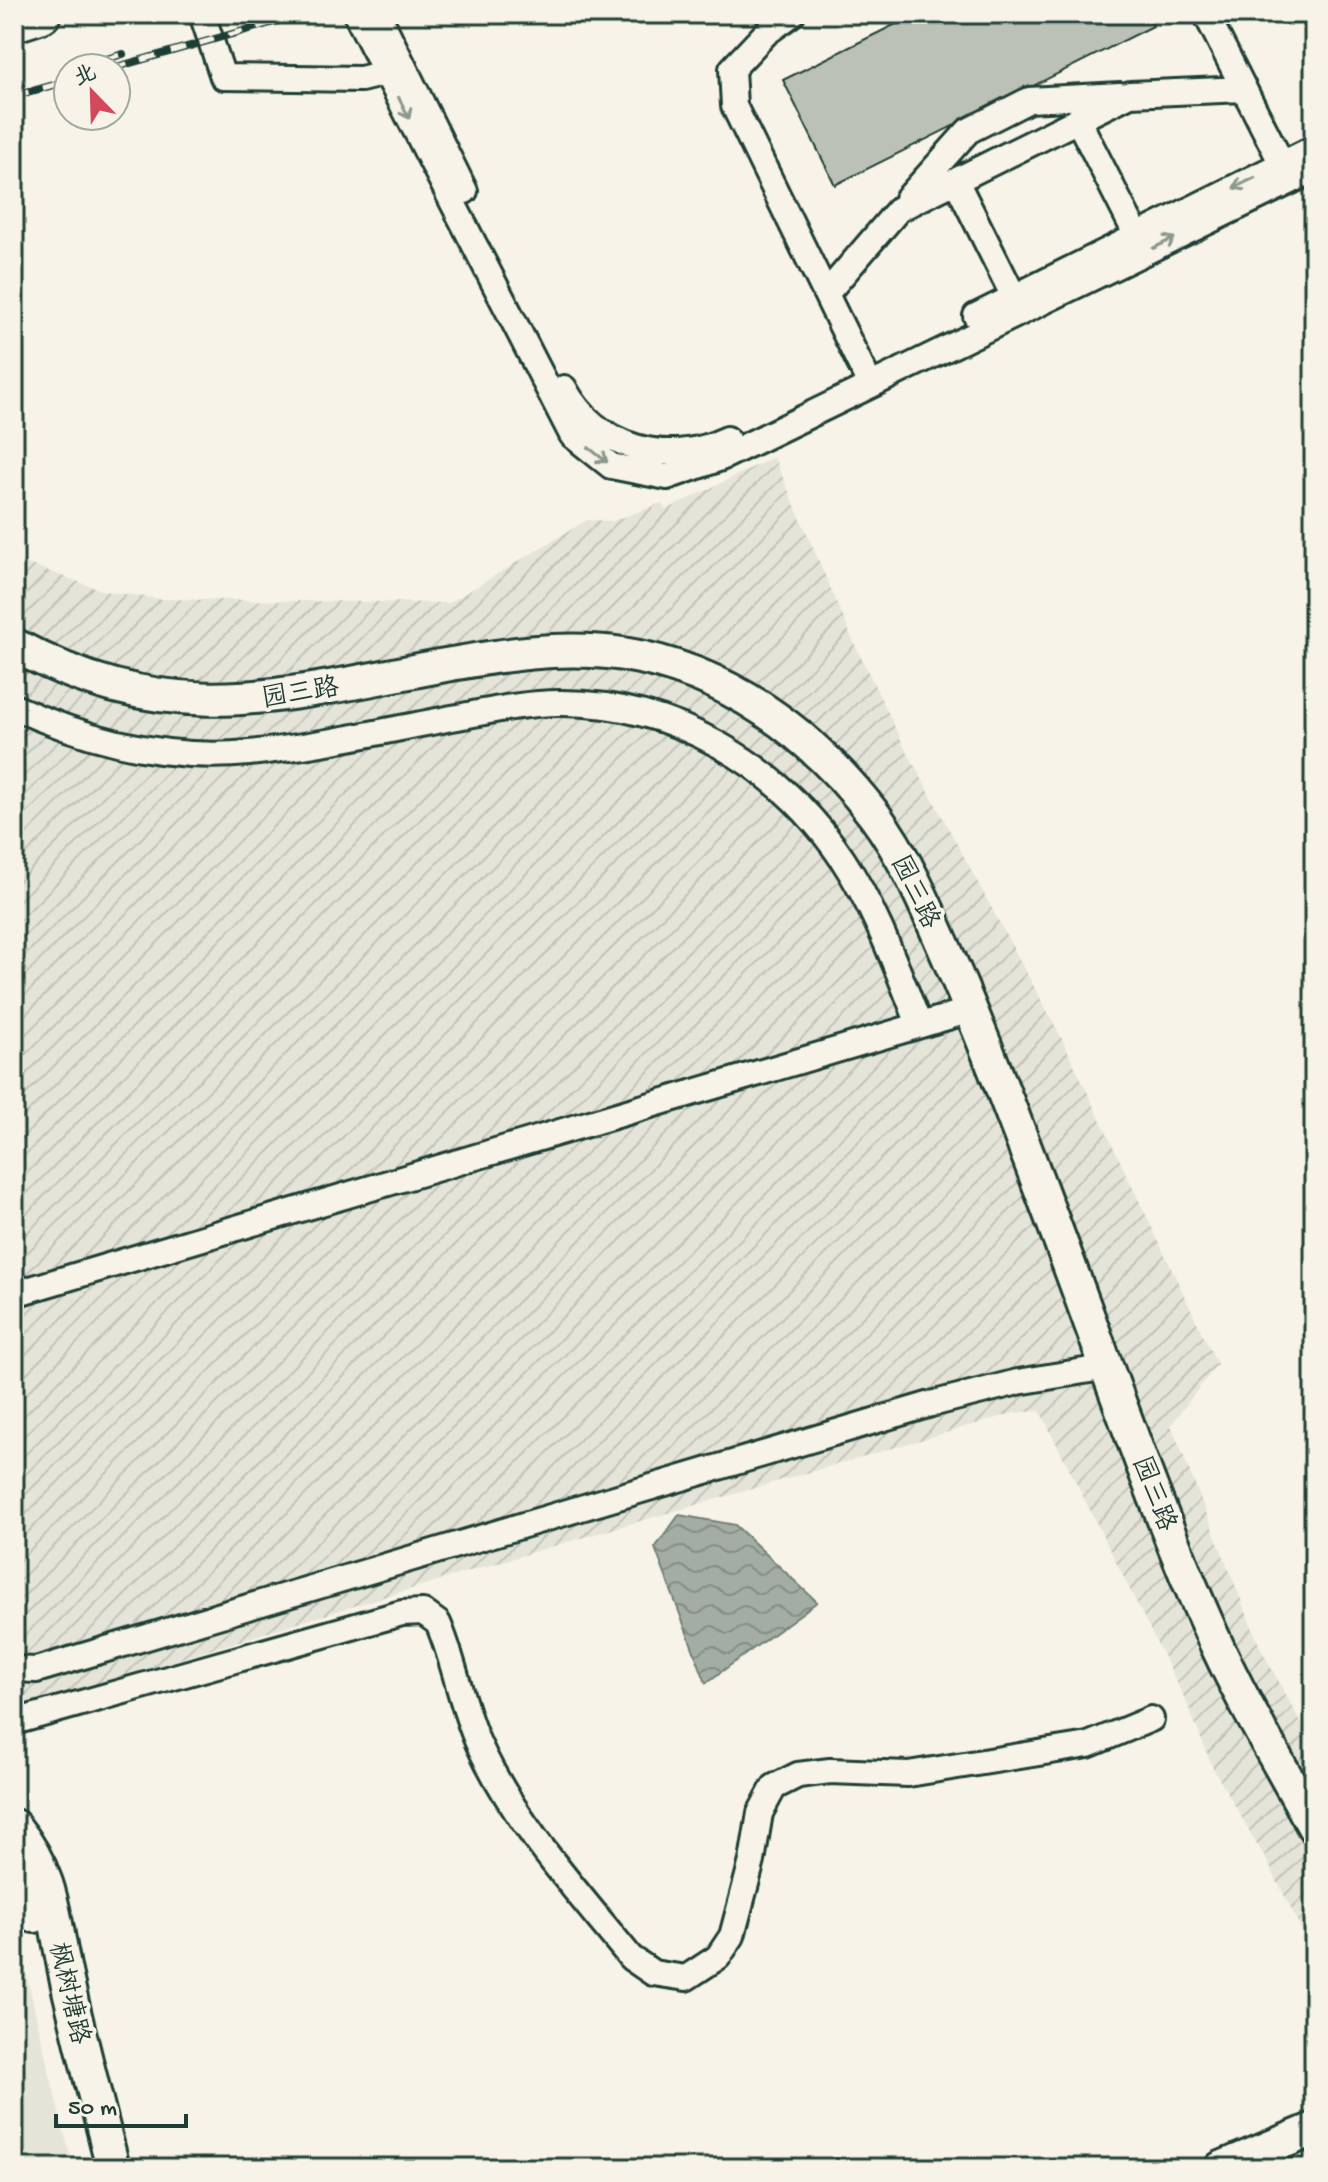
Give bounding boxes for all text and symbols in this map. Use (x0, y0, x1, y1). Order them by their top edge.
north arrow (52, 52, 132, 132)
text: 北 (71, 61, 101, 94)
one-way arrow (397, 96, 413, 120)
one-way arrow (1233, 176, 1257, 191)
one-way arrow (1152, 235, 1176, 250)
one-way arrow (587, 446, 608, 464)
street label: 园三路 (259, 672, 342, 717)
street label: 园三路 (882, 850, 946, 935)
street label: 园三路 (1123, 1452, 1182, 1537)
street label: 枫树塘路 (40, 1939, 95, 2048)
scale bar (56, 2078, 186, 2128)
text: 50 m (68, 2095, 117, 2124)

